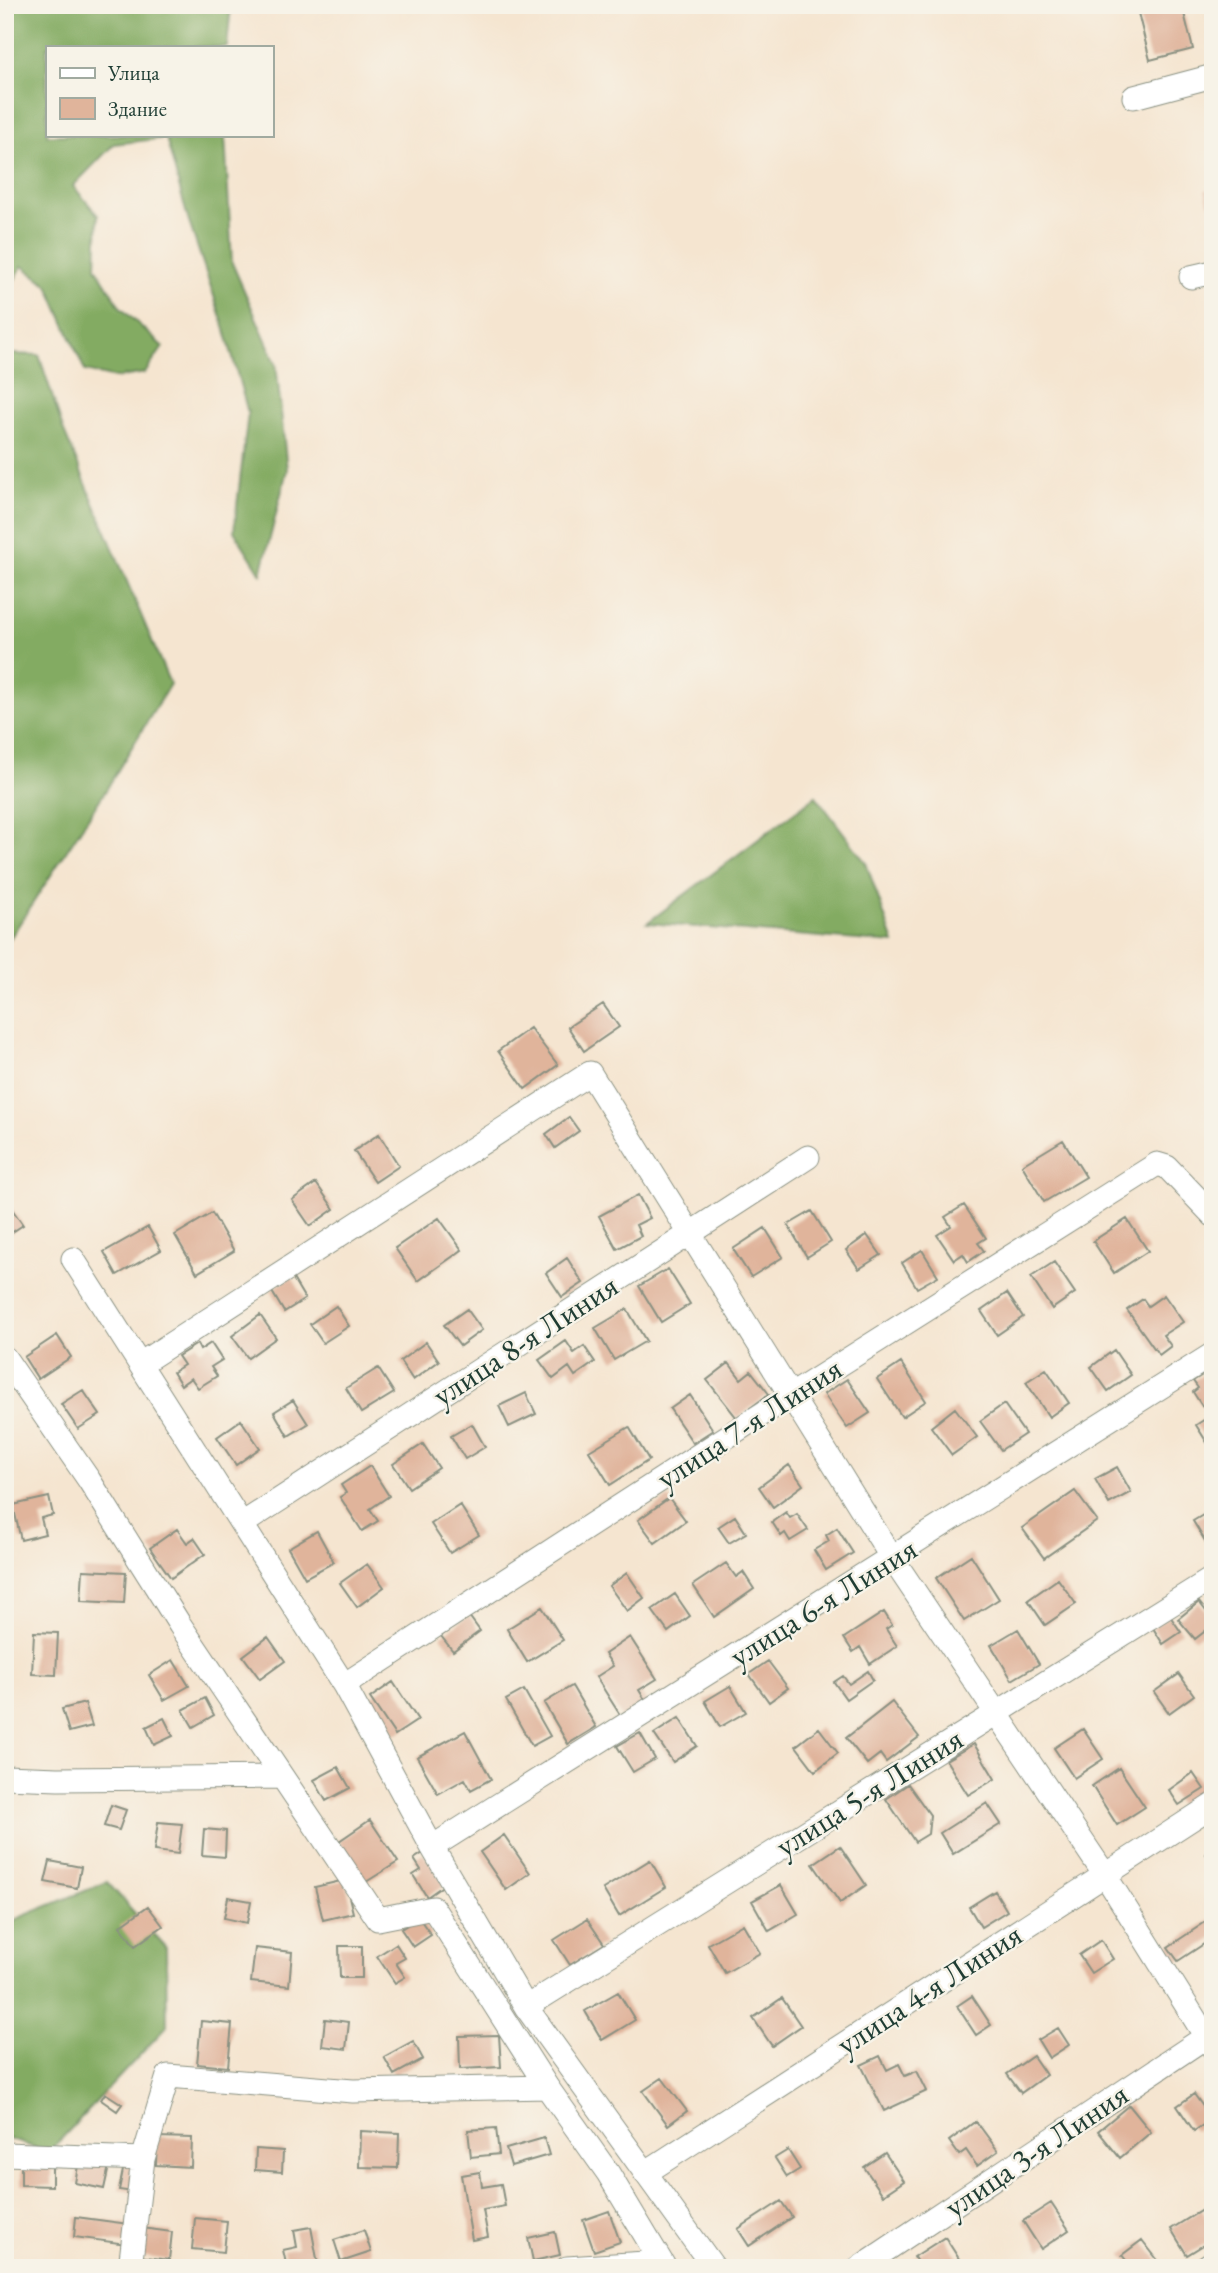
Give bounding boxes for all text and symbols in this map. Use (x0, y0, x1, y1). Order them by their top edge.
legend (46, 46, 273, 136)
text: Улица (107, 59, 160, 86)
text: Здание (108, 95, 167, 122)
street label: улица 8-я Линия (424, 1264, 626, 1416)
street label: улица 7-я Линия (648, 1347, 850, 1499)
street label: улица 6-я Линия (721, 1528, 925, 1676)
street label: улица 5-я Линия (767, 1718, 971, 1866)
street label: улица 4-я Линия (828, 1913, 1030, 2065)
street label: улица 3-я Линия (936, 2073, 1136, 2227)

